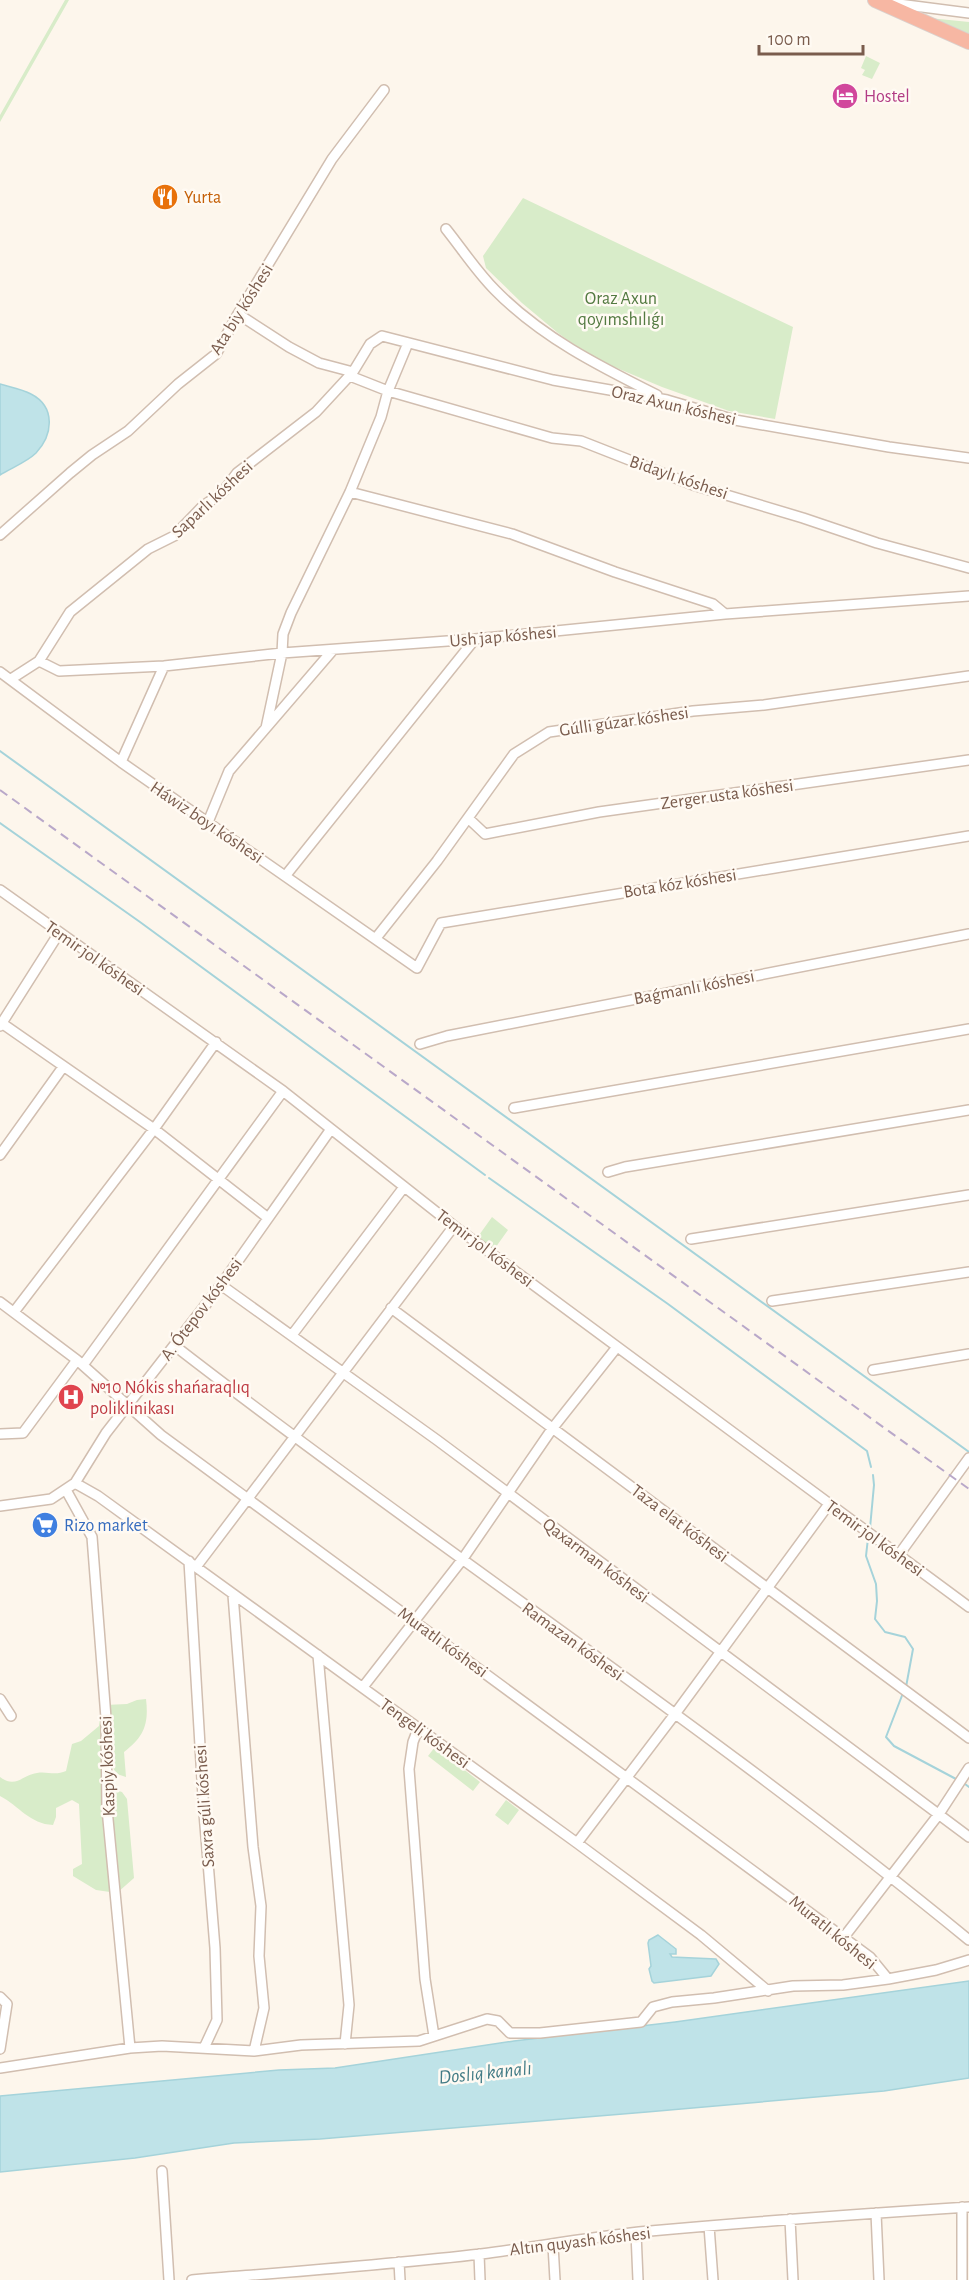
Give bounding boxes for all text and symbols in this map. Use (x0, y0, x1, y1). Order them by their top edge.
scale bar (759, 18, 862, 56)
text: 100 m (768, 31, 811, 49)
hotel icon: Hostel (830, 81, 860, 111)
place label: Hostel (864, 88, 910, 106)
restaurant icon: Yurta (150, 182, 180, 212)
place label: Yurta (184, 189, 221, 207)
street label: Ata biy kóshesi (207, 261, 277, 358)
park label: Oraz Axun qoyımshılıǵı (578, 290, 664, 329)
street label: Oraz Axun kóshesi (610, 383, 738, 429)
street label: Bidaylı kóshesi (627, 453, 730, 503)
street label: Saparlı kóshesi (169, 458, 257, 542)
street label: Ush jap kóshesi (449, 623, 557, 651)
street label: Gúlli gúzar kóshesi (558, 704, 690, 740)
street label: Zerger usta kóshesi (660, 777, 795, 813)
street label: Háwiz boyı kóshesi (147, 779, 266, 867)
street label: Bota kóz kóshesi (622, 866, 738, 902)
street label: Temir jol kóshesi (42, 918, 147, 1000)
street label: Baǵmanlı kóshesi (632, 967, 756, 1008)
street label: Temir jol kóshesi (432, 1207, 536, 1291)
street label: A. Ótepov kóshesi (155, 1253, 246, 1364)
place label: №10 Nókis shańaraqlıq poliklinikası (90, 1379, 250, 1418)
hospital icon: №10 Nókis shańaraqlıq poliklinikası (56, 1382, 86, 1412)
street label: Taza elat kóshesi (627, 1482, 731, 1566)
street label: Temir jol kóshesi (822, 1497, 927, 1580)
supermarket icon: Rizo market (30, 1510, 60, 1540)
street label: Qaxarman kóshesi (539, 1515, 652, 1607)
place label: Rizo market (64, 1517, 148, 1535)
street label: Ramazan kóshesi (518, 1599, 626, 1684)
street label: Muratlı kóshesi (394, 1604, 491, 1681)
street label: Tengeli kóshesi (376, 1695, 473, 1772)
street label: Kaspiy kóshesi (97, 1715, 119, 1817)
street label: Saxra gúli kóshesi (192, 1744, 218, 1868)
street label: Muratlı kóshesi (785, 1892, 879, 1973)
water label: Doslıq kanalı (438, 2058, 533, 2088)
street label: Altın quyash kóshesi (508, 2224, 652, 2260)

